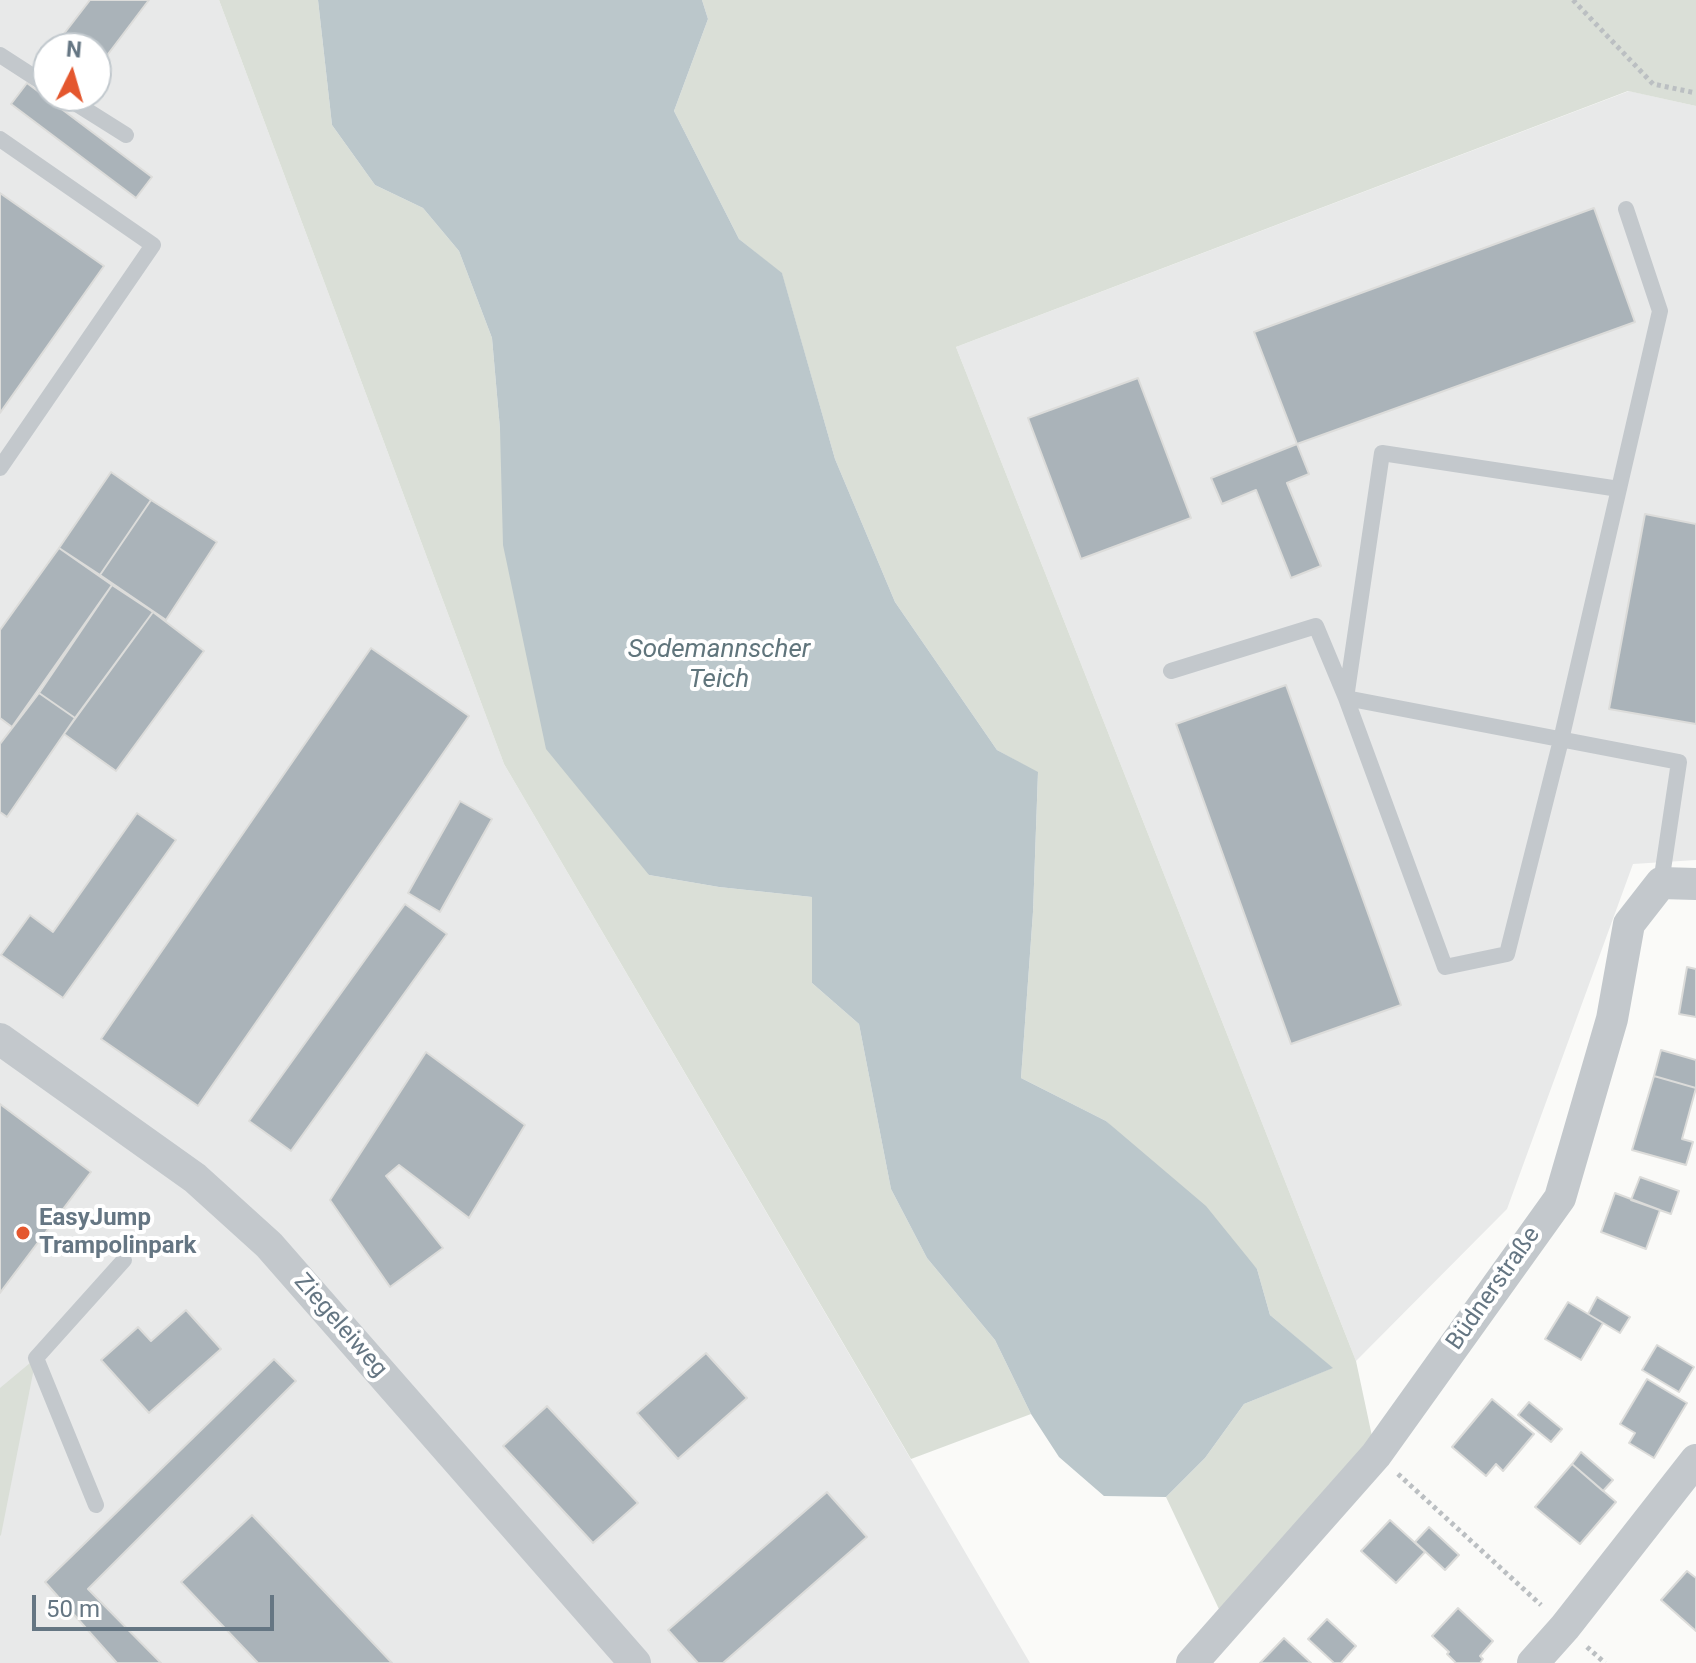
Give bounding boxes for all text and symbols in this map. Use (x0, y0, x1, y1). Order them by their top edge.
north arrow (32, 32, 112, 112)
text: N (65, 36, 83, 63)
water label: Sodemannscher Teich (628, 634, 810, 696)
place label: EasyJump Trampolinpark (39, 1205, 196, 1261)
street label: Büdnerstraße (1441, 1222, 1547, 1356)
marker: EasyJump Trampolinpark (14, 1224, 32, 1242)
street label: Ziegeleiweg (287, 1268, 393, 1384)
scale bar (36, 1579, 278, 1629)
text: 50 m (46, 1595, 100, 1623)

